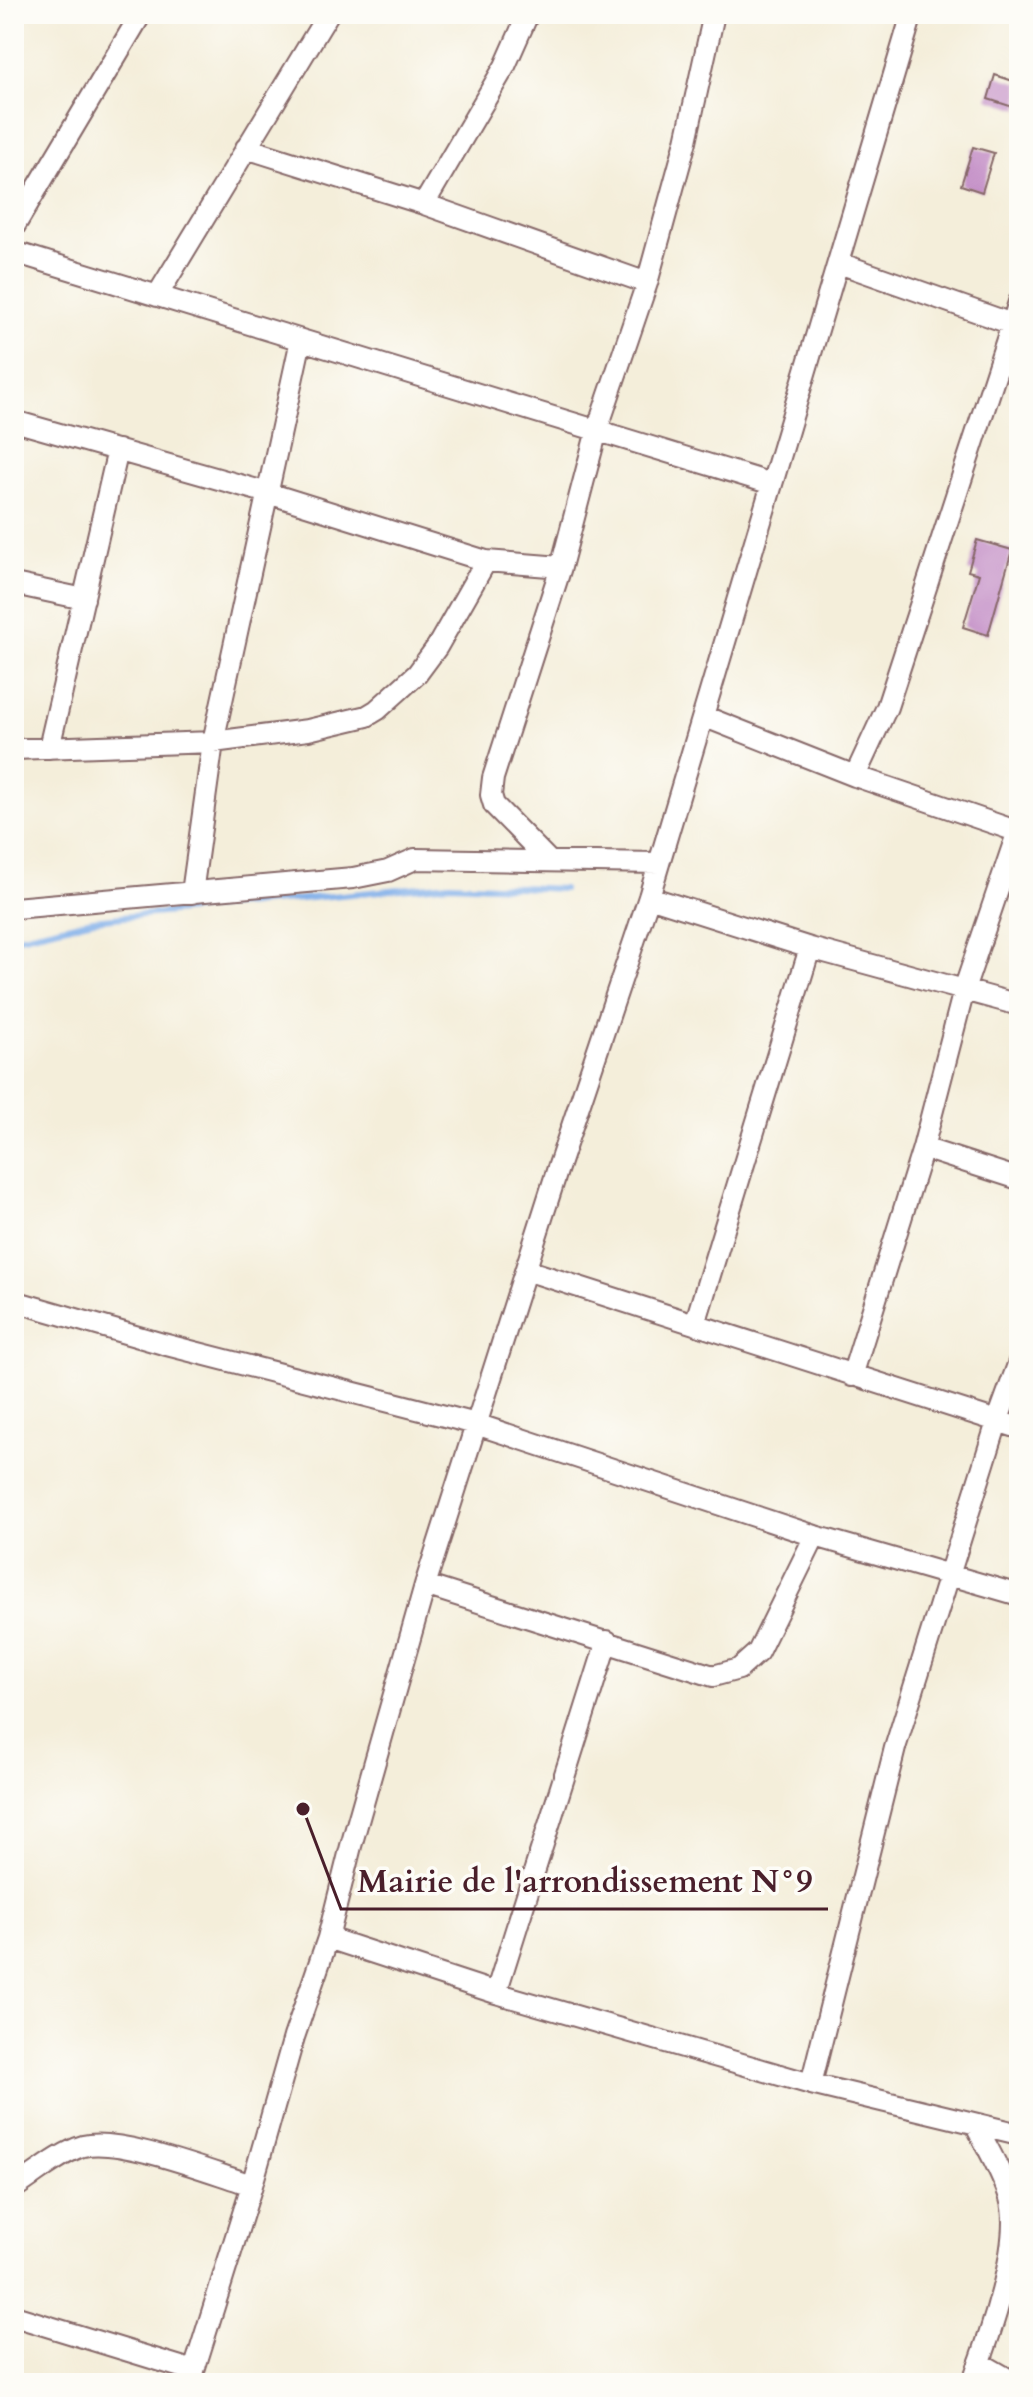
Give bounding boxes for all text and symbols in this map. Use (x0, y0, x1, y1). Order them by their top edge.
callout: Mairie de l'arrondissement N°9 (341, 1853, 828, 1909)
text: Mairie de l'arrondissement N°9 (357, 1860, 813, 1904)

